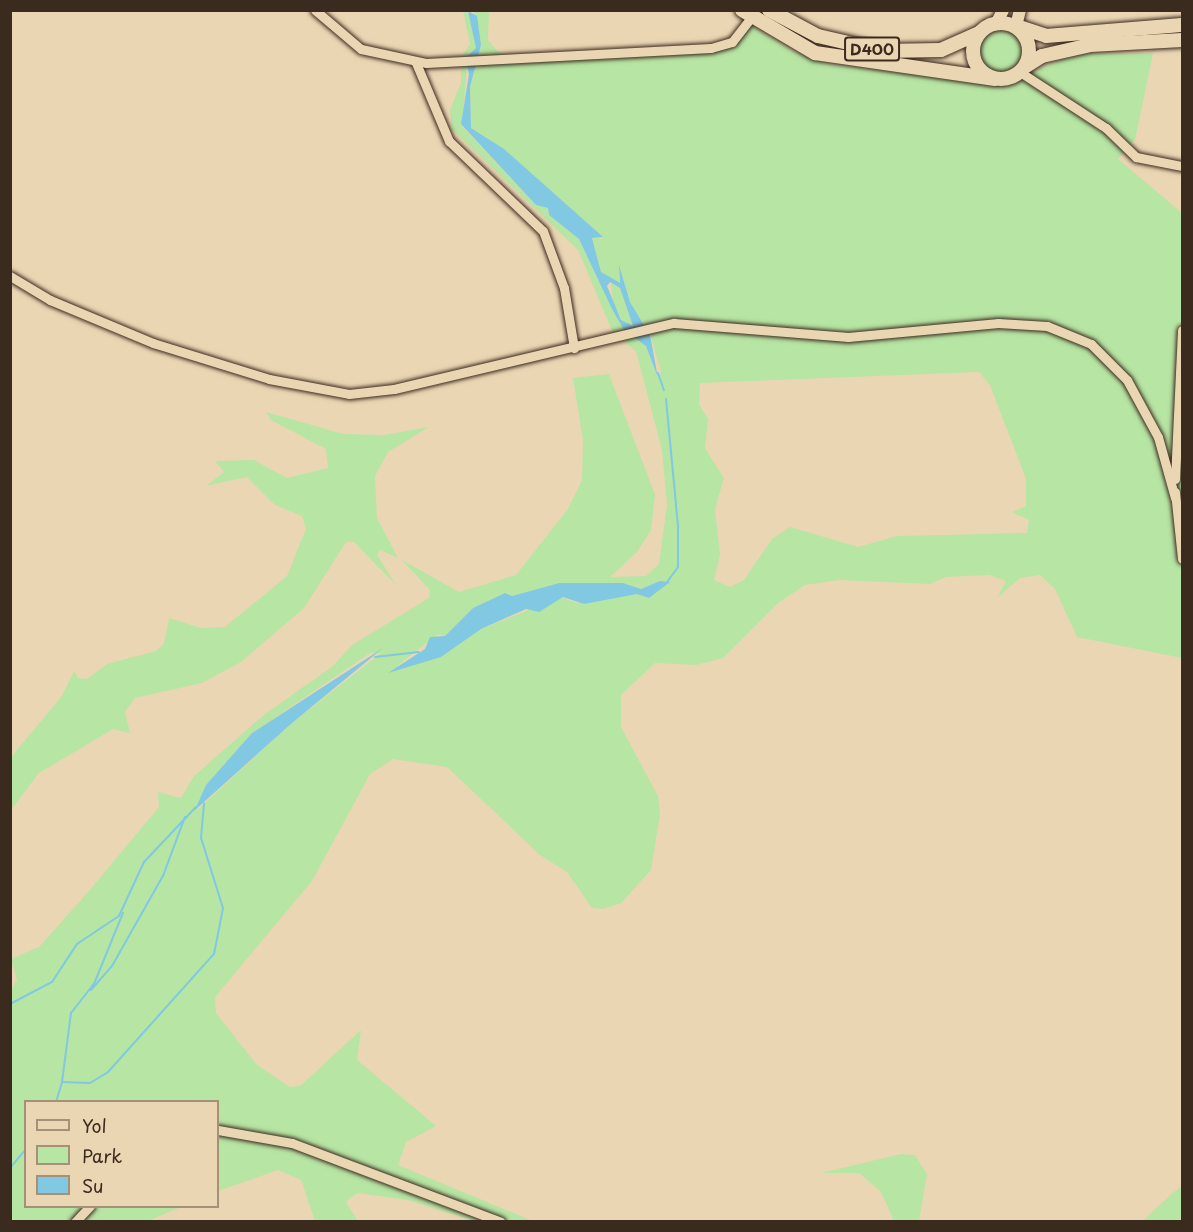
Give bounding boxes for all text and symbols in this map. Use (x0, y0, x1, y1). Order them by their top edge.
road number: D400 (844, 37, 900, 61)
legend (24, 1100, 219, 1208)
text: Yol (82, 1112, 107, 1139)
text: Park (82, 1142, 122, 1169)
text: Su (82, 1172, 103, 1199)

